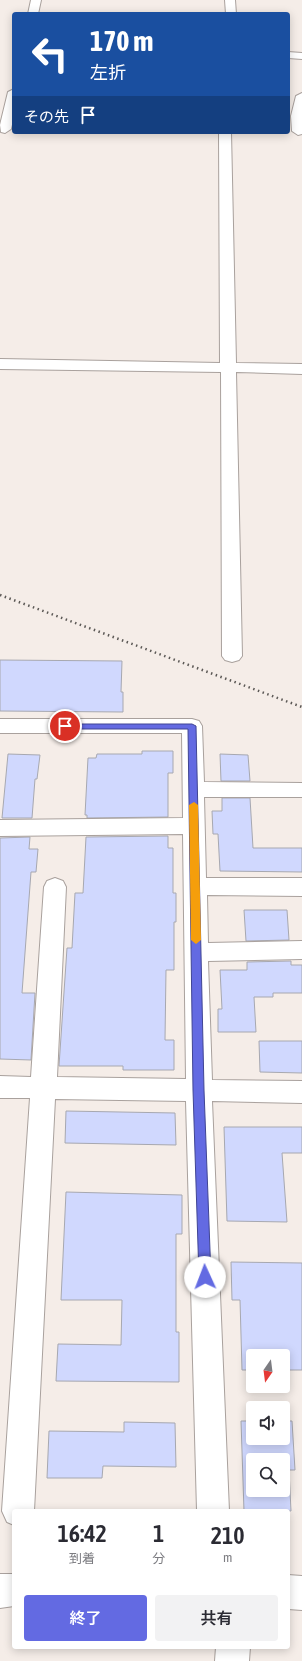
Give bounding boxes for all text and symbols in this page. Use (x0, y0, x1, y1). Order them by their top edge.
text: 170 m (90, 25, 153, 57)
icon: left (24, 28, 76, 80)
text: 左折 (90, 62, 126, 83)
icon: arrive (77, 104, 99, 126)
text: その先 (24, 108, 69, 125)
pin (48, 709, 82, 743)
icon: arrive (54, 715, 76, 737)
position arrow (184, 1256, 226, 1298)
north arrow (246, 1349, 290, 1393)
map controls (246, 1349, 290, 1497)
button: sound (246, 1401, 290, 1445)
button: search (246, 1453, 290, 1497)
text: 16:42 (57, 1520, 107, 1547)
text: 1 (153, 1520, 164, 1547)
text: 210 (211, 1522, 245, 1549)
text: m (223, 1550, 232, 1565)
text: 到着 (69, 1551, 95, 1566)
text: 分 (152, 1551, 165, 1566)
button: 終了 (24, 1595, 147, 1641)
button: 共有 (155, 1595, 278, 1641)

